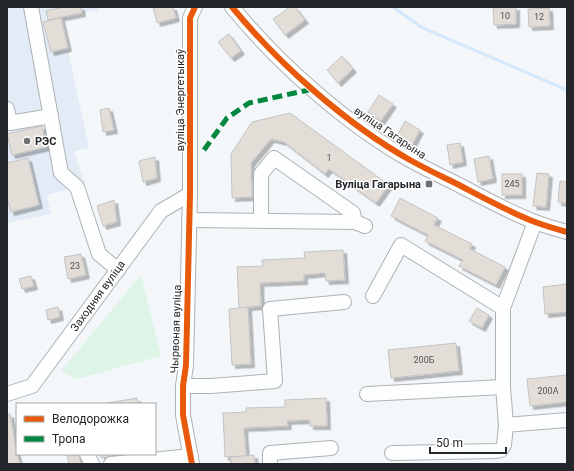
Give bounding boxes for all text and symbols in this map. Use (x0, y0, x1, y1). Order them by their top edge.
house number: 10 (500, 11, 510, 21)
house number: 12 (534, 12, 544, 22)
street label: вуліца Энергетыкаў (174, 48, 187, 151)
street label: вуліца Гагарына (352, 104, 429, 162)
place label: РЭС (35, 135, 56, 148)
marker: РЭС (22, 136, 32, 146)
house number: 1 (326, 153, 332, 163)
place label: Вуліца Гагарына (335, 178, 421, 191)
marker: Вуліца Гагарына (424, 179, 434, 189)
house number: 245 (504, 179, 520, 189)
street label: Заходняя вуліца (68, 258, 128, 334)
house number: 23 (70, 261, 80, 271)
street label: Чырвоная вуліца (168, 284, 184, 374)
house number: 200Б (414, 355, 435, 365)
house number: 200А (537, 386, 559, 396)
legend (16, 403, 156, 455)
text: Велодорожка (52, 412, 129, 426)
scale bar (430, 429, 506, 455)
text: Тропа (52, 432, 86, 446)
text: 50 m (436, 436, 463, 450)

